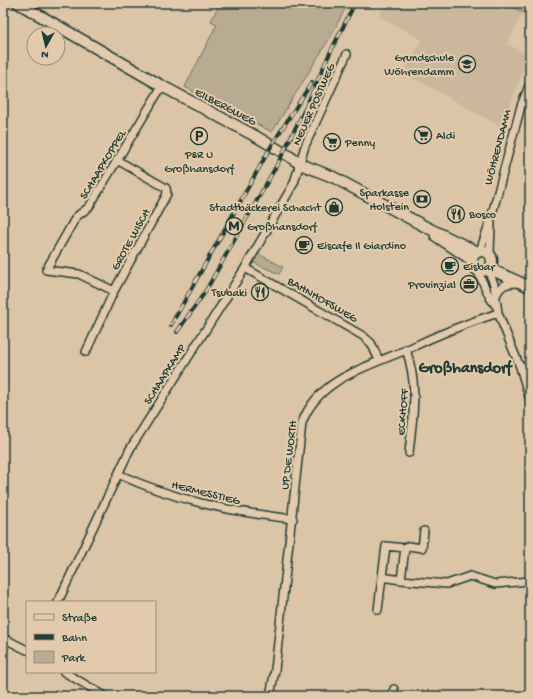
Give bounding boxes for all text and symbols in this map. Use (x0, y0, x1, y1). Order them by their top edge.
north arrow (26, 26, 66, 66)
text: N (40, 47, 49, 60)
place label: Grundschule Wöhrendamm (384, 52, 455, 80)
school or university icon: Grundschule Wöhrendamm (457, 54, 477, 74)
street label: NEUER POSTWEG (291, 61, 339, 148)
street label: EILBERGWEG (192, 86, 259, 130)
street label: WÖHRENDAMM (482, 108, 516, 187)
supermarket icon: Aldi (413, 125, 433, 145)
parking icon: P&R U Großhansdorf (189, 126, 209, 146)
street label: SCHAAPKOPPEL (77, 127, 130, 202)
place label: Aldi (436, 130, 456, 144)
supermarket icon: Penny (322, 132, 342, 152)
place label: Penny (344, 137, 375, 151)
place label: P&R U Großhansdorf (164, 149, 235, 177)
place label: Sparkasse Holstein (360, 187, 410, 215)
bank icon: Sparkasse Holstein (412, 189, 432, 209)
shop icon: Stadtbäckerei Schacht (324, 197, 344, 217)
place label: Stadtbäckerei Schacht (209, 202, 322, 216)
restaurant icon: Bosco (446, 204, 466, 224)
street label: GROTE WISCH (109, 207, 154, 273)
place label: Bosco (468, 209, 496, 223)
metro station icon: Großhansdorf (224, 216, 244, 236)
place label: Großhansdorf (247, 221, 318, 235)
cafe icon: Eiscafe Il Giardino (294, 235, 314, 255)
place label: Eiscafe Il Giardino (317, 240, 406, 254)
cafe icon: Eisbar (440, 256, 460, 276)
place label: Eisbar (463, 261, 496, 275)
street label: BAHNHOFSWEG (283, 274, 360, 327)
office icon: Provinzial (459, 274, 479, 294)
place label: Provinzial (407, 279, 456, 293)
restaurant icon: Tsubaki (250, 282, 270, 302)
place label: Tsubaki (210, 287, 247, 301)
street label: SCHAAPKAMP (142, 342, 190, 408)
district label: Großhansdorf (419, 359, 514, 379)
street label: ECKHOFF (395, 387, 413, 436)
street label: UP DE WORTH (279, 420, 301, 491)
street label: HERMESSTIEG (170, 479, 242, 509)
legend (26, 601, 156, 673)
text: Straße (62, 612, 98, 626)
text: Bahn (61, 632, 87, 646)
text: Park (61, 652, 87, 666)

